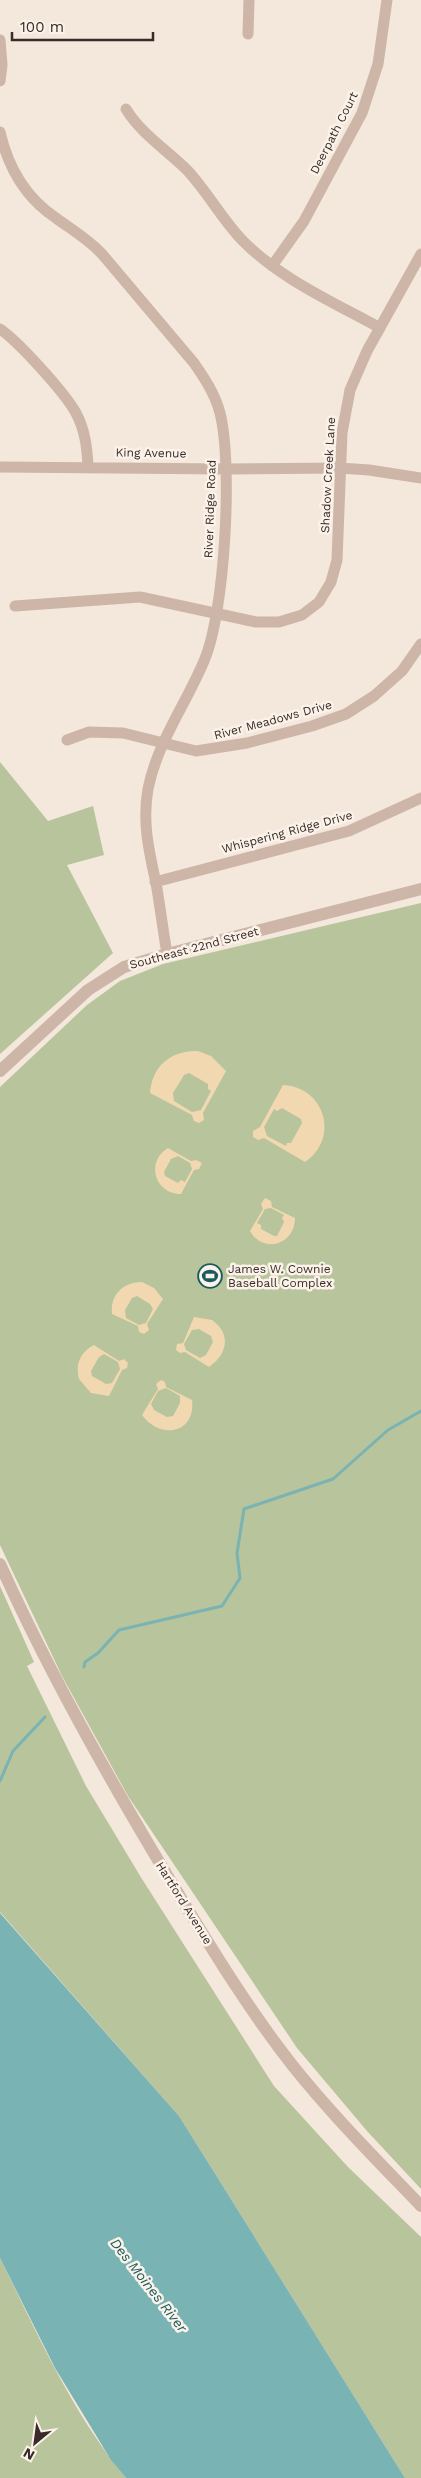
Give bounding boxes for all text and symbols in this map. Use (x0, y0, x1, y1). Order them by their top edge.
scale bar (12, 10, 154, 42)
text: 100 m (20, 18, 64, 36)
street label: Deerpath Court (307, 90, 361, 176)
street label: Shadow Creek Lane (318, 417, 338, 533)
street label: King Avenue (115, 445, 187, 461)
street label: River Ridge Road (201, 460, 219, 558)
street label: River Meadows Drive (212, 697, 334, 742)
street label: Whispering Ridge Drive (220, 808, 354, 856)
street label: Southeast 22nd Street (128, 924, 260, 972)
place label: James W. Cownie Baseball Complex (228, 1262, 332, 1290)
sports icon: James W. Cownie Baseball Complex (197, 1263, 223, 1289)
street label: Hartford Avenue (153, 1859, 215, 1947)
water label: Des Moines River (107, 2235, 191, 2336)
north arrow (10, 2418, 60, 2468)
text: N (20, 2445, 37, 2464)

